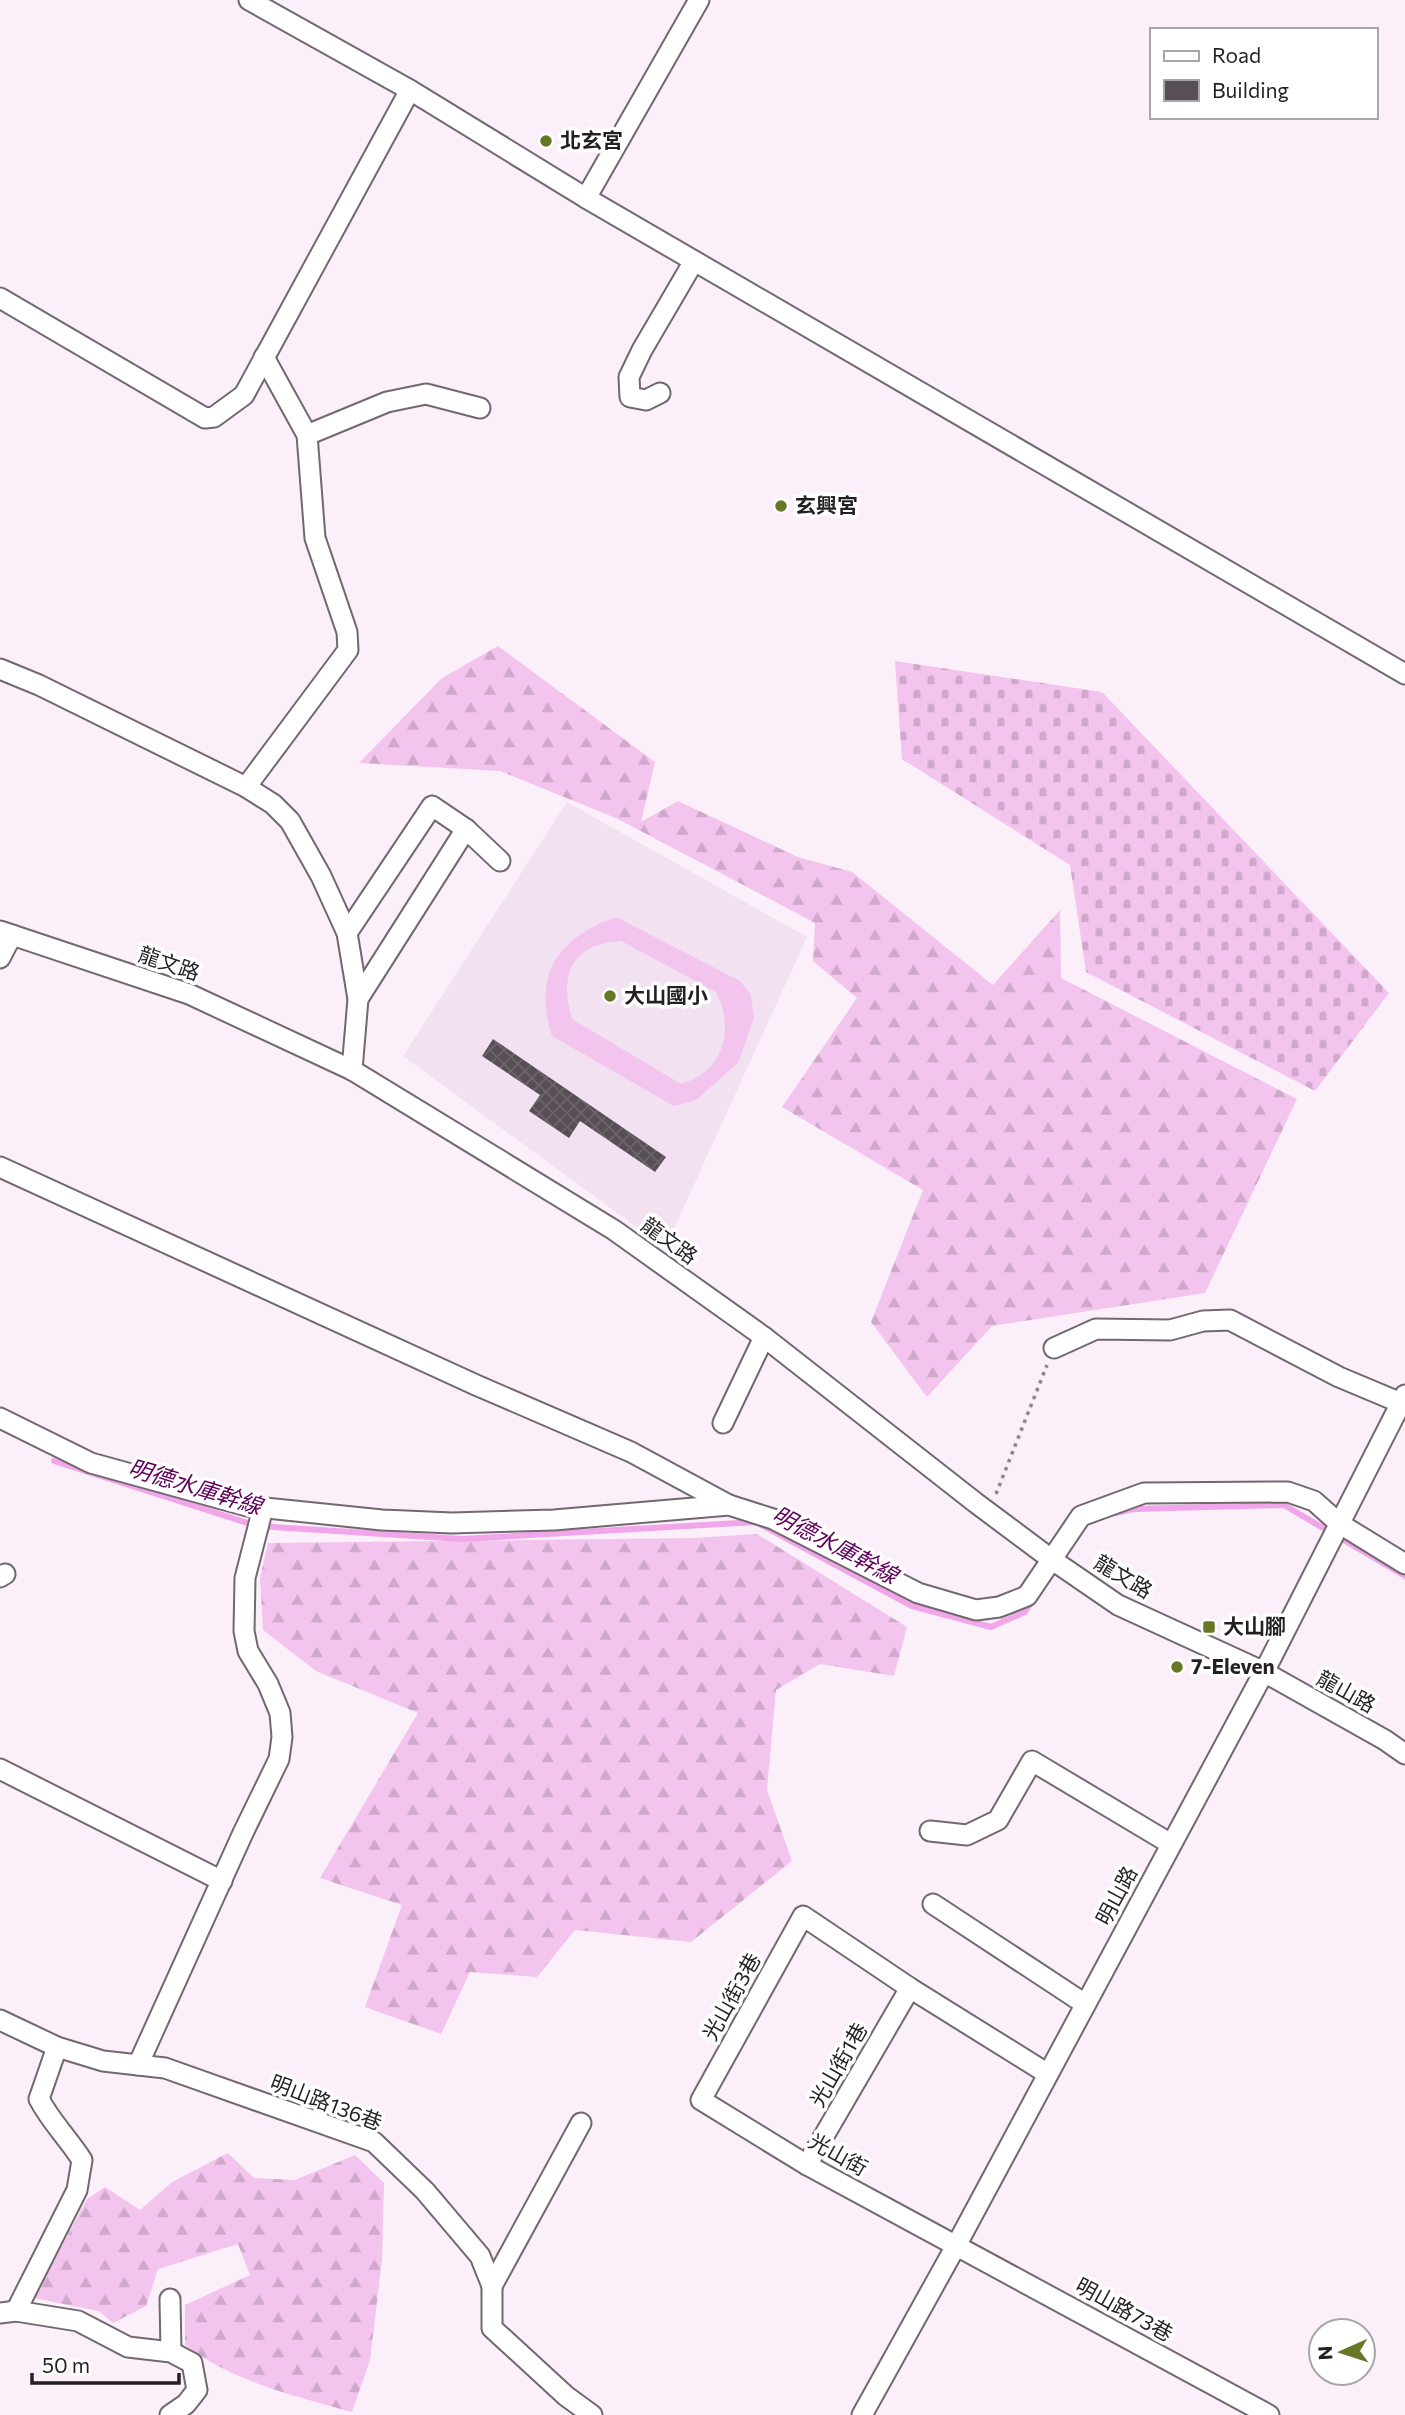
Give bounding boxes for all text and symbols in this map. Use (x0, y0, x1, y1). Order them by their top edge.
legend (1150, 28, 1377, 119)
text: Road (1212, 42, 1261, 67)
text: Building (1212, 77, 1289, 102)
place label: 北玄宮 (560, 127, 623, 152)
marker: 北玄宮 (538, 133, 554, 149)
place label: 玄興宮 (795, 492, 858, 517)
marker: 玄興宮 (773, 498, 789, 514)
street label: 龍文路 (136, 941, 203, 985)
place label: 大山國小 (624, 982, 708, 1007)
marker: 大山國小 (602, 988, 618, 1004)
street label: 龍文路 (637, 1211, 703, 1268)
water label: 明德水庫幹線 (125, 1452, 268, 1520)
water label: 明德水庫幹線 (768, 1499, 906, 1590)
street label: 龍文路 (1090, 1549, 1157, 1603)
place label: 大山腳 (1223, 1613, 1286, 1638)
marker: 大山腳 (1201, 1619, 1217, 1635)
place label: 7-Eleven (1191, 1653, 1275, 1678)
marker: 7-Eleven (1169, 1659, 1185, 1675)
street label: 龍山路 (1313, 1664, 1380, 1717)
street label: 明山路 (1090, 1862, 1142, 1929)
street label: 光山街3巷 (696, 1948, 765, 2044)
street label: 光山街1巷 (804, 2018, 872, 2111)
street label: 明山路136巷 (267, 2069, 386, 2134)
street label: 光山街 (805, 2127, 872, 2180)
street label: 明山路73巷 (1072, 2272, 1178, 2346)
north arrow (1307, 2317, 1377, 2387)
scale bar (32, 2342, 178, 2386)
text: N (1313, 2345, 1336, 2361)
text: 50 m (42, 2352, 90, 2377)

